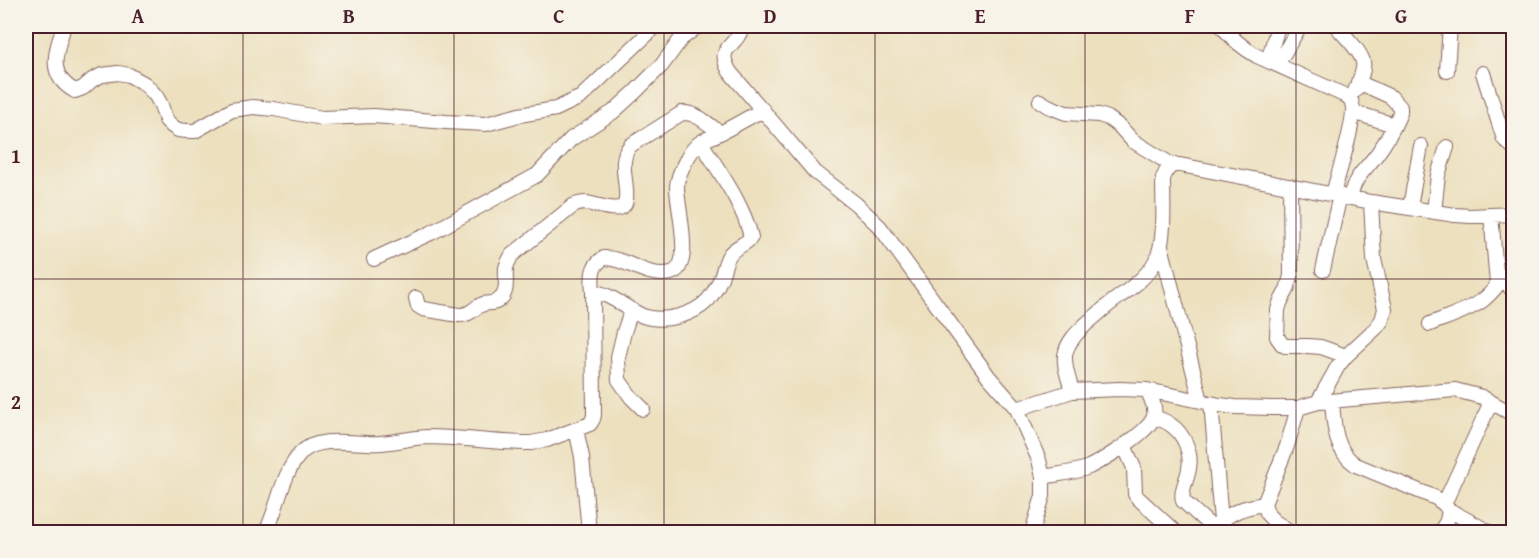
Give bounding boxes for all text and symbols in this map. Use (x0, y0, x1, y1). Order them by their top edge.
text: A (132, 1, 145, 30)
text: B (343, 1, 355, 30)
text: C (553, 1, 565, 30)
text: D (763, 1, 777, 30)
text: E (975, 1, 986, 30)
text: F (1185, 1, 1195, 30)
text: G (1395, 1, 1407, 30)
text: 1 (11, 141, 21, 170)
text: 2 (11, 387, 21, 416)

